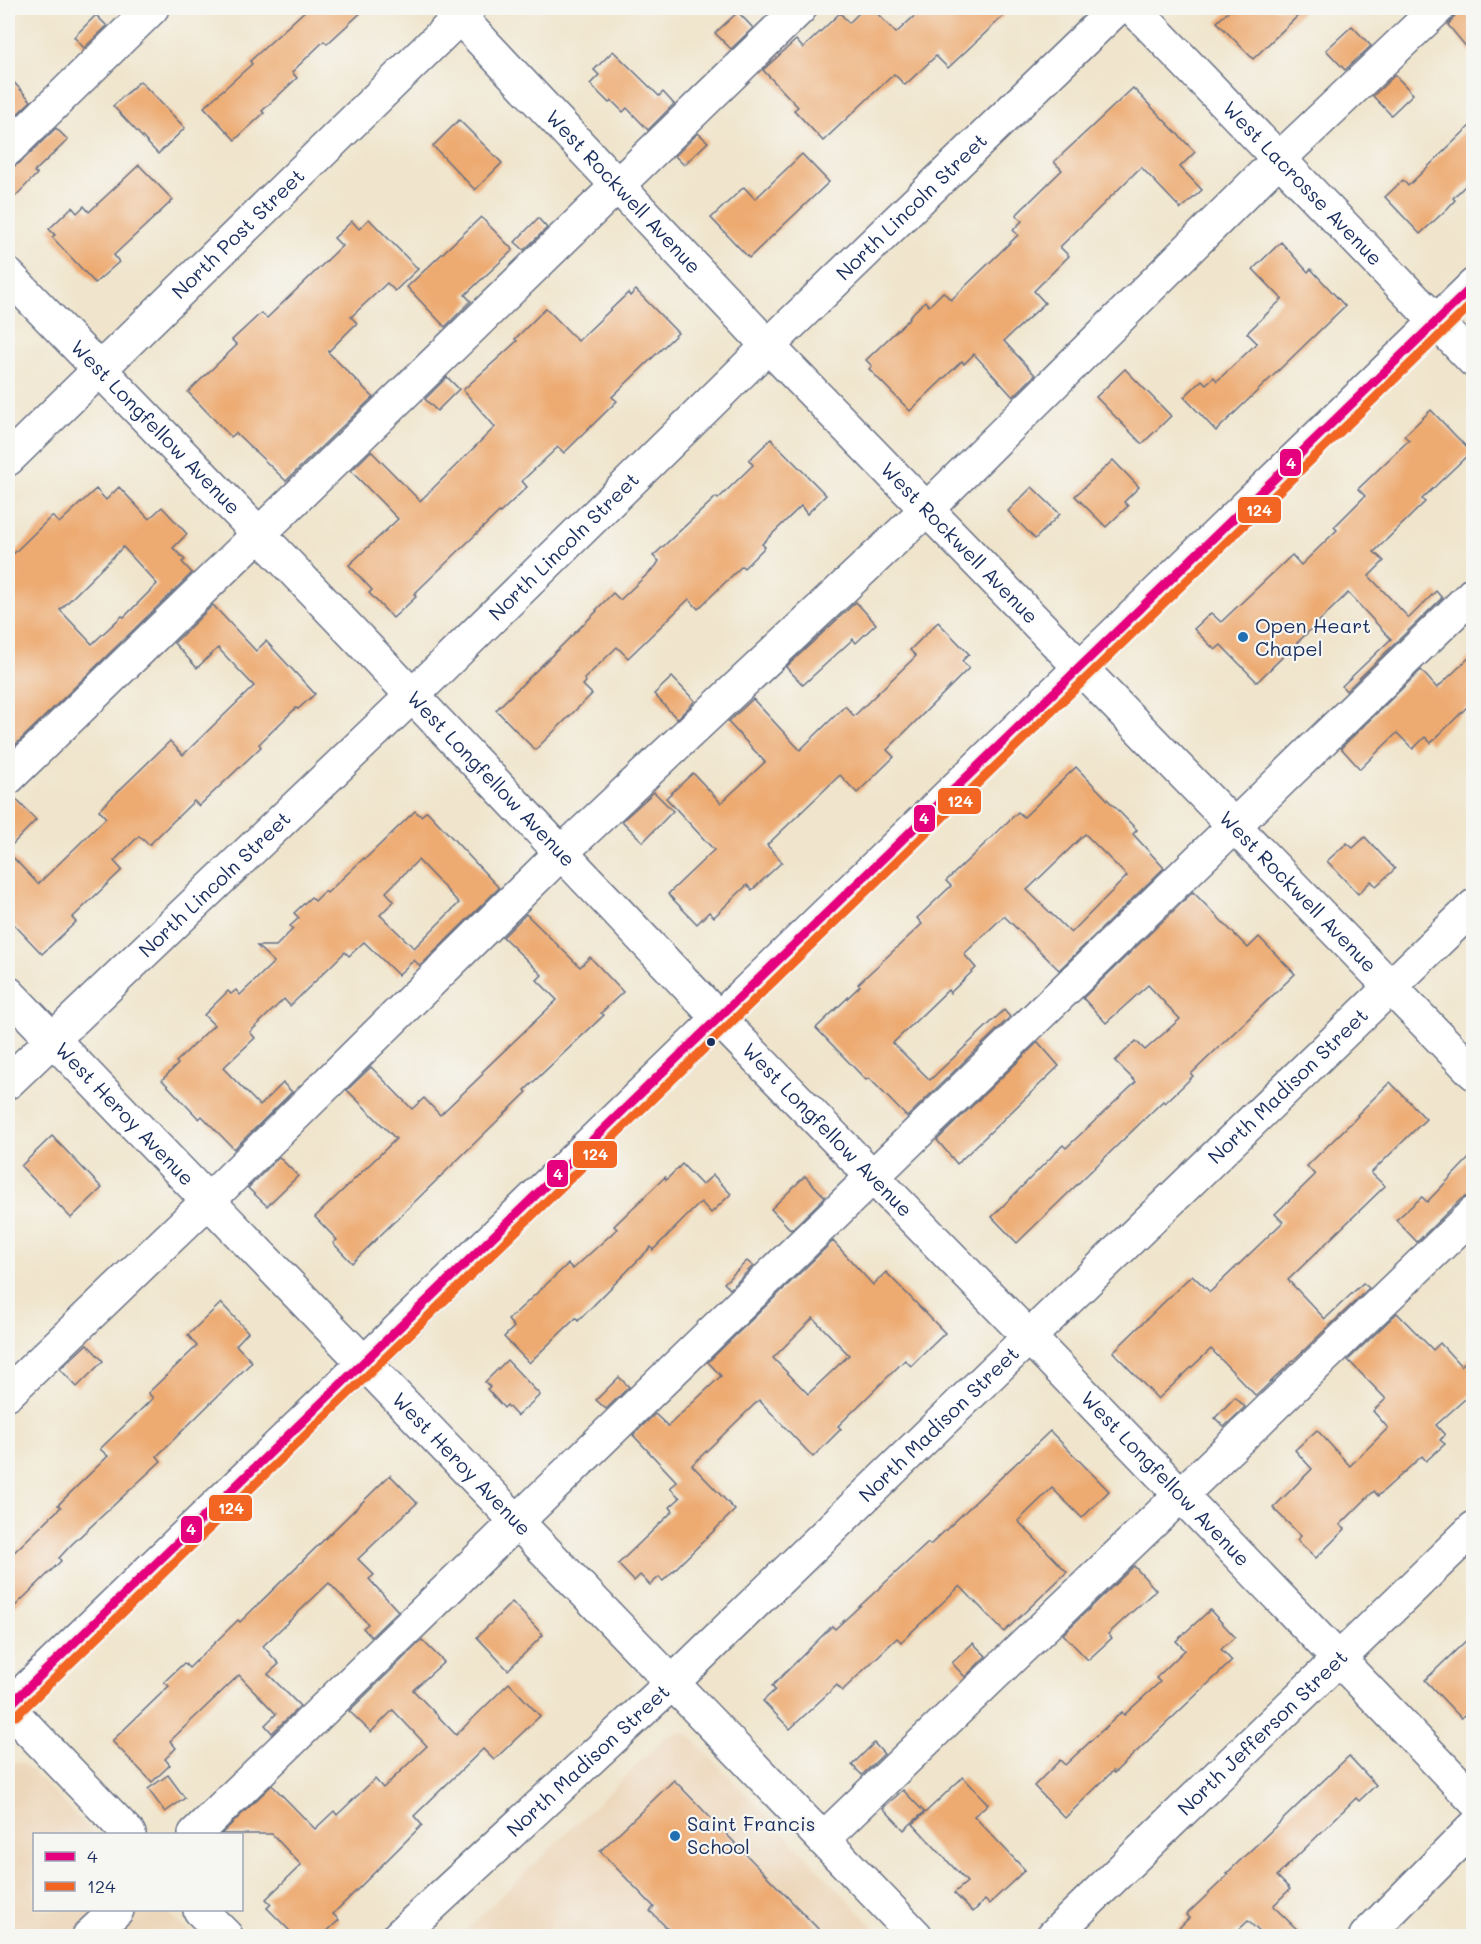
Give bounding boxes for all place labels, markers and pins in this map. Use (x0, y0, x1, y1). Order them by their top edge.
place label: Open Heart Chapel (1255, 612, 1371, 661)
marker: Open Heart Chapel (1236, 630, 1250, 644)
unlabelled marker (705, 1036, 717, 1048)
place label: Saint Francis School (687, 1810, 815, 1859)
marker: Saint Francis School (668, 1829, 682, 1843)

